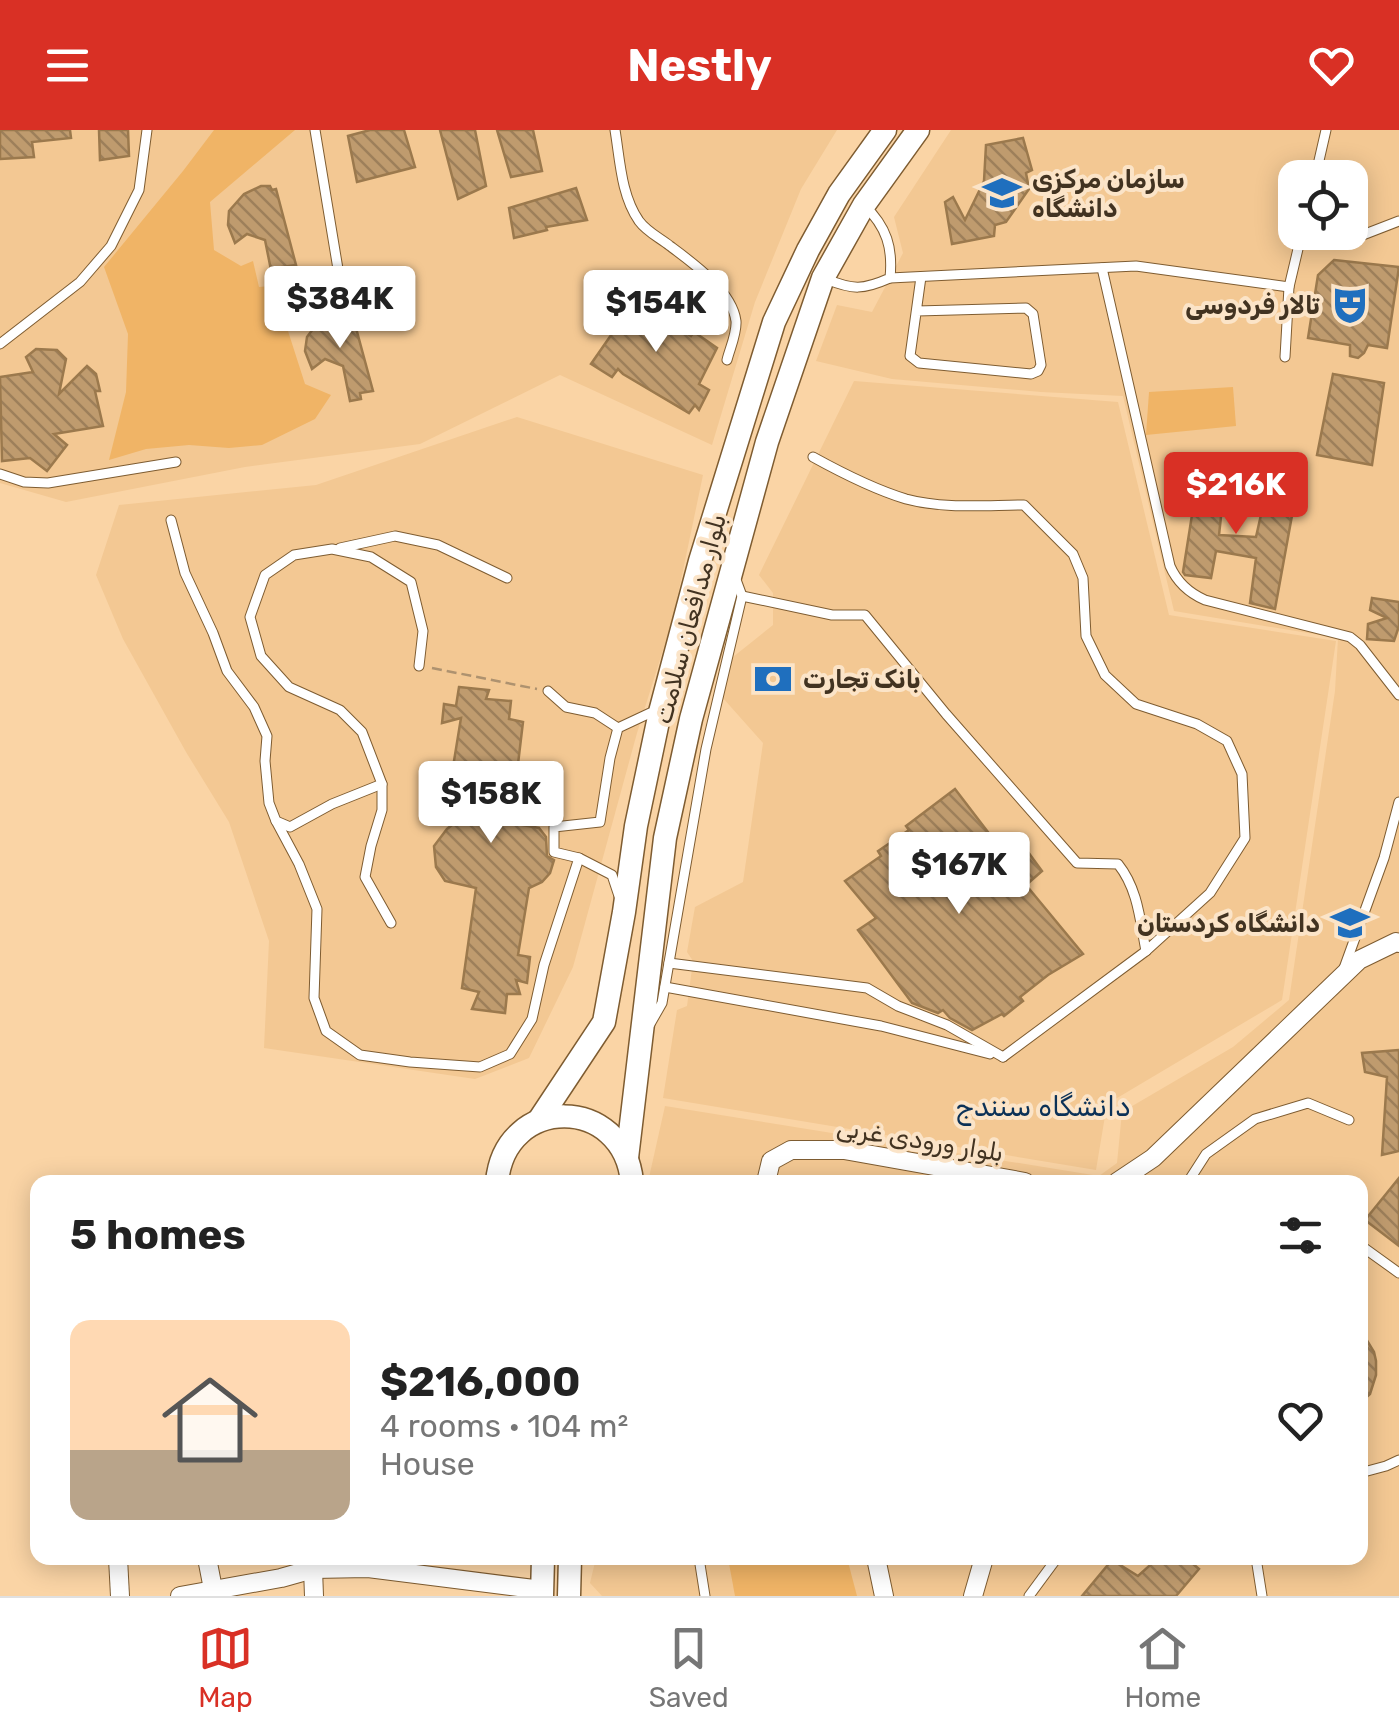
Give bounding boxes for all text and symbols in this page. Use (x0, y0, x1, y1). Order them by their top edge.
icon: menu (40, 38, 95, 93)
icon: heart (1304, 38, 1359, 93)
text: Nestly (627, 39, 772, 92)
map controls (1278, 160, 1368, 250)
button: locate (1278, 160, 1368, 250)
place label: سازمان مرکزی دانشگاه (1032, 165, 1185, 223)
school or university icon: سازمان مرکزی دانشگاه (981, 172, 1023, 214)
pin: $384K (270, 266, 410, 351)
pin: $154K (586, 270, 726, 355)
text: $384K (286, 279, 394, 317)
text: $154K (605, 283, 707, 321)
theatre icon: تالار فردوسی (1329, 284, 1371, 326)
place label: تالار فردوسی (1185, 291, 1320, 320)
pin: $216K (1166, 452, 1306, 537)
text: $216K (1186, 465, 1286, 503)
street label: بلوار مدافعان سلامت (648, 511, 733, 727)
bank icon: بانک تجارت (752, 658, 794, 700)
place label: بانک تجارت (803, 665, 921, 694)
pin: $158K (421, 761, 561, 846)
text: $158K (441, 774, 541, 812)
pin: $167K (889, 832, 1029, 917)
text: $167K (911, 845, 1007, 883)
school or university icon: دانشگاه کردستان (1329, 902, 1371, 944)
place label: دانشگاه کردستان (1137, 909, 1320, 938)
district label: دانشگاه سنندج (955, 1090, 1131, 1126)
street label: بلوار ورودی غربی (834, 1113, 1005, 1168)
icon: filters (1273, 1208, 1328, 1263)
text: 5 homes (70, 1210, 246, 1260)
text: $216,000 (380, 1357, 581, 1407)
icon: home (150, 1360, 270, 1480)
icon: heart (1273, 1393, 1328, 1448)
text: 4 rooms · 104 m² (380, 1407, 628, 1445)
text: House (380, 1445, 475, 1483)
tab: Map (198, 1621, 253, 1714)
tab: Saved (649, 1621, 729, 1714)
tab: Home (1124, 1621, 1201, 1714)

